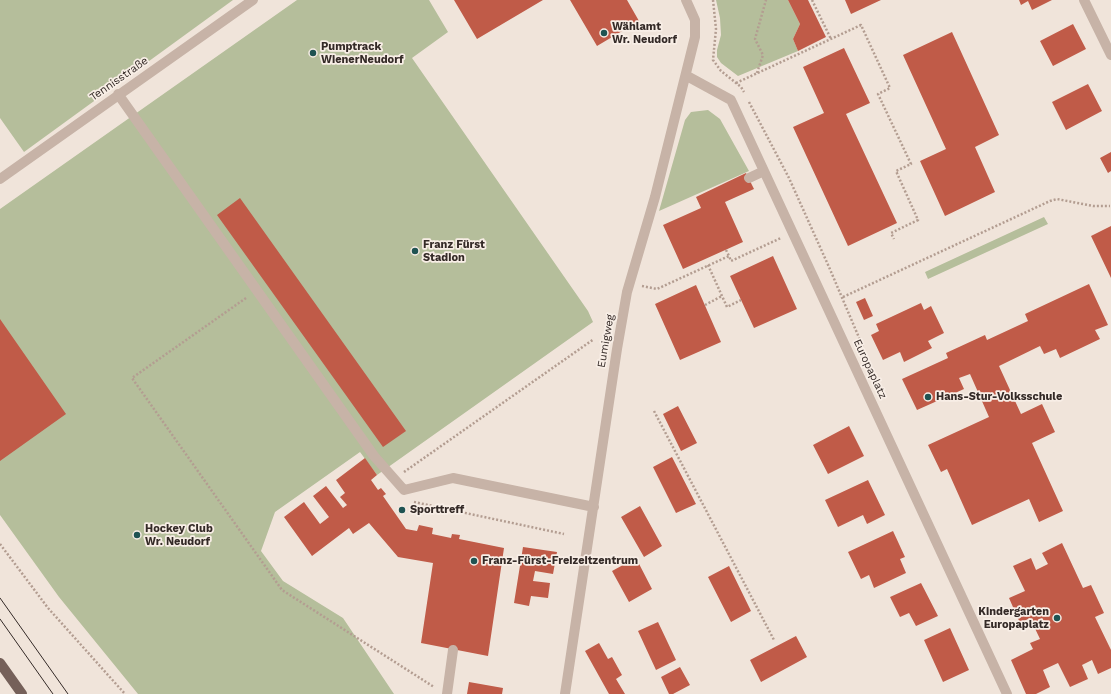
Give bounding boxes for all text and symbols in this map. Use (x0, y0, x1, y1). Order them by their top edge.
place label: Wählamt Wr. Neudorf (612, 20, 677, 46)
marker: Wählamt Wr. Neudorf (599, 28, 609, 38)
place label: Pumptrack WienerNeudorf (321, 40, 404, 66)
marker: Pumptrack WienerNeudorf (308, 48, 318, 58)
street label: Tennisstraße (87, 54, 151, 104)
place label: Franz Fürst Stadion (423, 238, 485, 264)
marker: Franz Fürst Stadion (410, 246, 420, 256)
street label: Eumigweg (595, 313, 617, 369)
street label: Europaplatz (850, 337, 890, 401)
place label: Hans-Stur-Volksschule (936, 390, 1062, 404)
marker: Hans-Stur-Volksschule (923, 392, 933, 402)
place label: Sporttreff (410, 503, 464, 517)
marker: Sporttreff (397, 505, 407, 515)
place label: Hockey Club Wr. Neudorf (145, 522, 213, 548)
marker: Hockey Club Wr. Neudorf (132, 530, 142, 540)
place label: Franz-Fürst-Freizeitzentrum (482, 554, 638, 568)
marker: Franz-Fürst-Freizeitzentrum (469, 556, 479, 566)
place label: Kindergarten Europaplatz (978, 605, 1049, 631)
marker: Kindergarten Europaplatz (1052, 613, 1062, 623)

